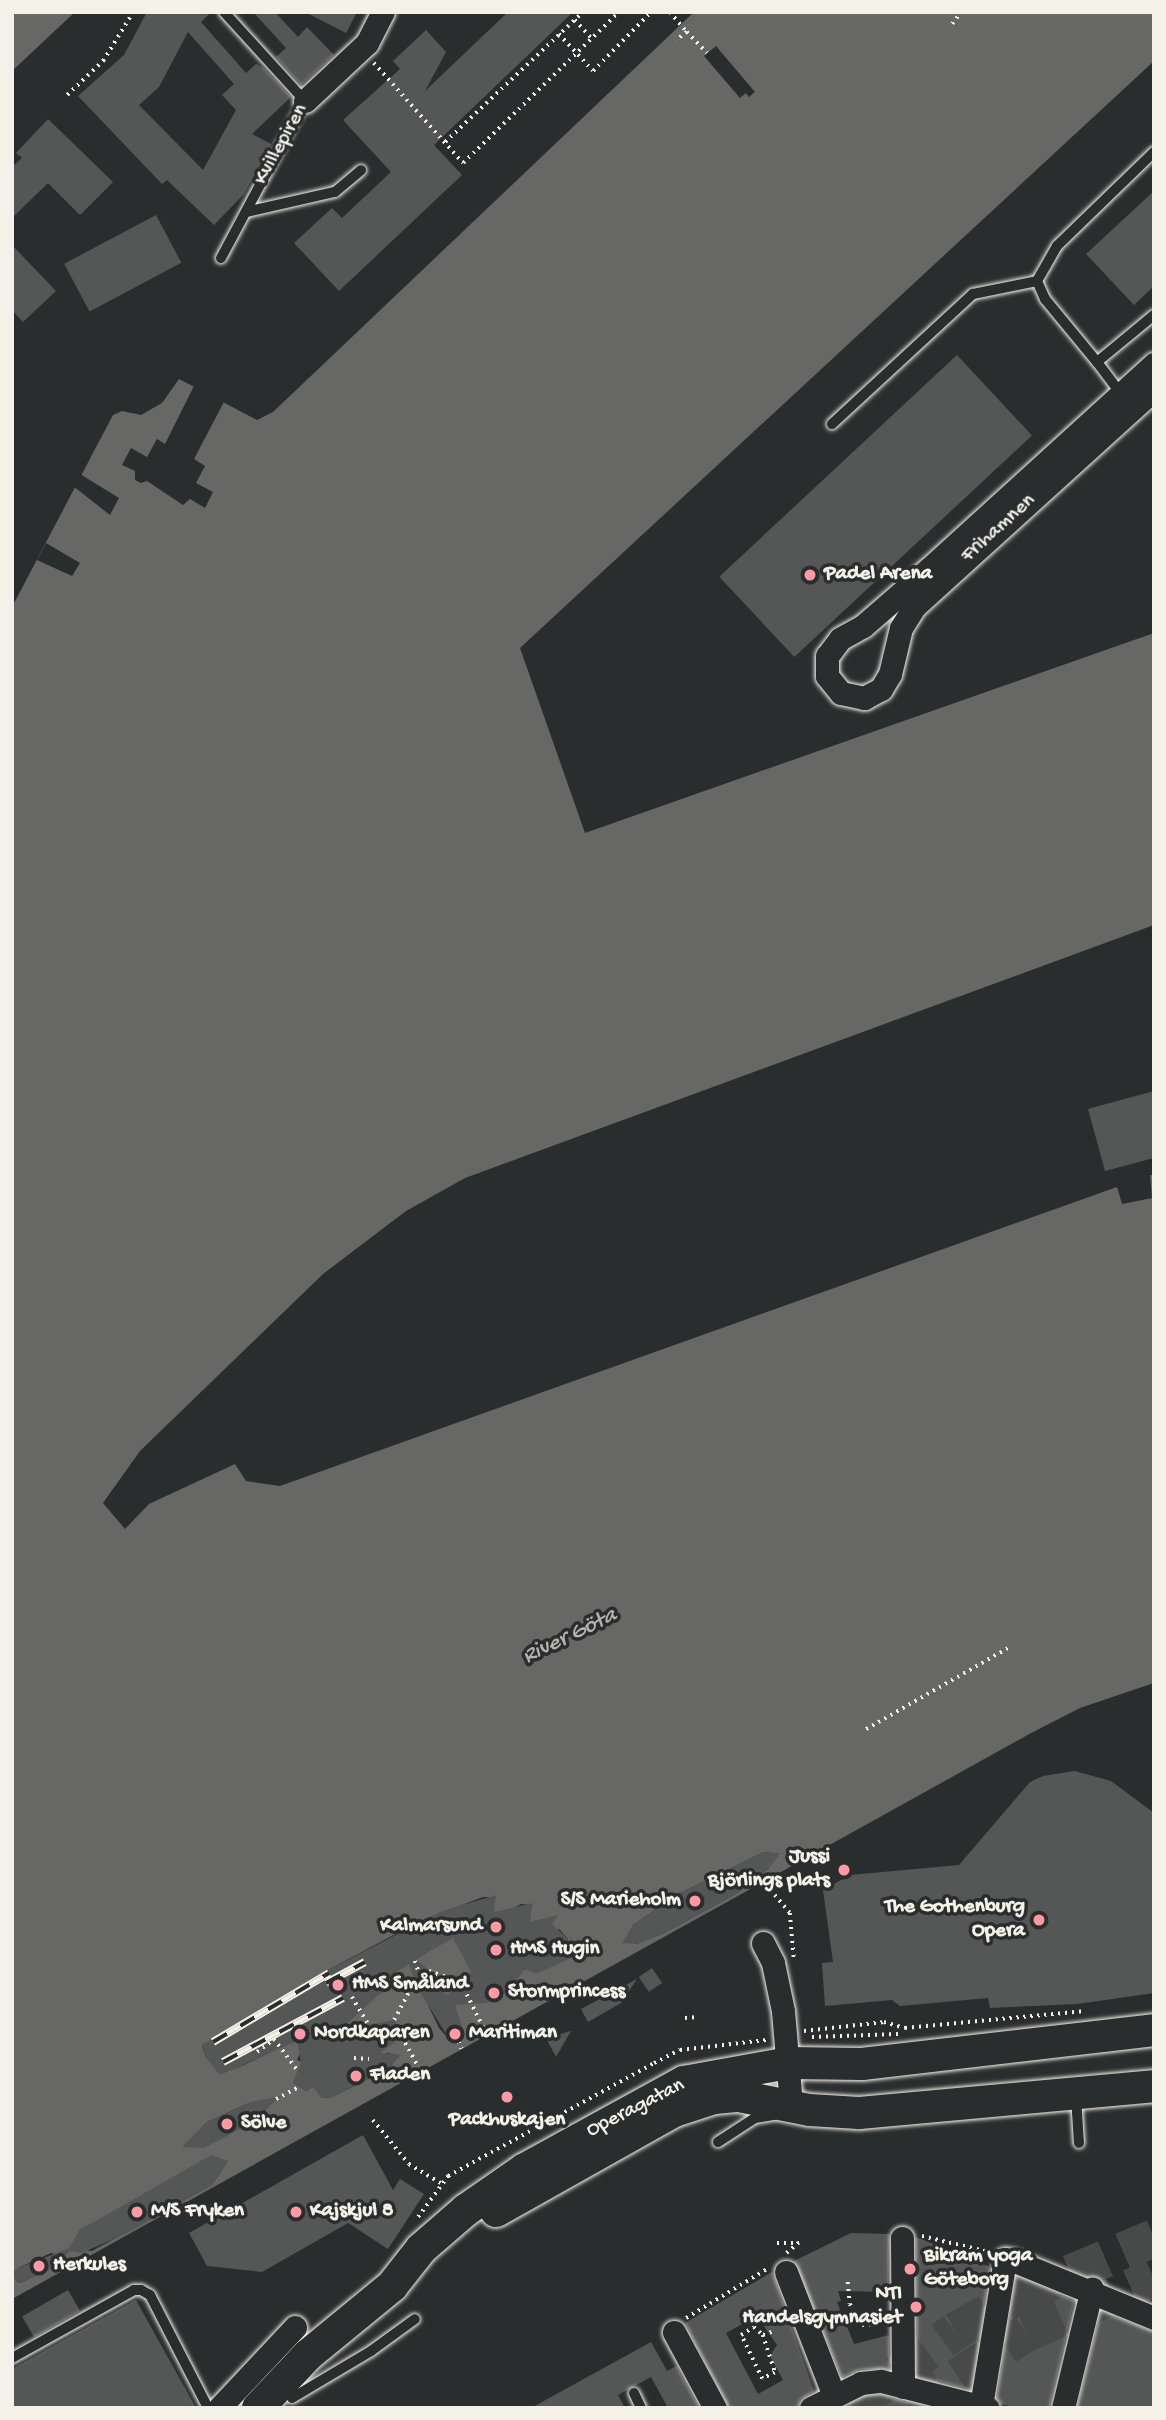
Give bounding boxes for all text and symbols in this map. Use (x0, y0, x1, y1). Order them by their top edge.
street label: Kvillepiren (250, 100, 314, 190)
street label: Frihamnen (957, 489, 1041, 569)
place label: Padel Arena (824, 562, 932, 588)
marker: Padel Arena (802, 567, 818, 583)
water label: River Göta (518, 1602, 622, 1672)
place label: Jussi Björlings plats (708, 1845, 830, 1895)
marker: Jussi Björlings plats (836, 1862, 852, 1878)
place label: S/S Marieholm (561, 1888, 681, 1914)
marker: S/S Marieholm (687, 1893, 703, 1909)
place label: The Gothenburg Opera (885, 1895, 1025, 1945)
marker: The Gothenburg Opera (1031, 1912, 1047, 1928)
place label: Kalmarsund (380, 1914, 482, 1940)
marker: Kalmarsund (488, 1919, 504, 1935)
place label: HMS Hugin (510, 1937, 600, 1963)
marker: HMS Hugin (488, 1942, 504, 1958)
place label: HMS Småland (352, 1972, 468, 1998)
marker: HMS Småland (330, 1977, 346, 1993)
place label: Stormprincess (508, 1980, 625, 2006)
marker: Stormprincess (486, 1985, 502, 2001)
place label: Nordkaparen (314, 2021, 430, 2047)
place label: Maritiman (469, 2021, 557, 2047)
marker: Nordkaparen (292, 2026, 308, 2042)
marker: Maritiman (447, 2026, 463, 2042)
place label: Fladen (370, 2063, 430, 2089)
marker: Fladen (348, 2068, 364, 2084)
street label: Operagatan (583, 2074, 689, 2144)
marker: Packhuskajen (499, 2089, 515, 2105)
place label: Packhuskajen (449, 2108, 565, 2134)
place label: Sölve (241, 2111, 286, 2137)
marker: Sölve (219, 2116, 235, 2132)
place label: M/S Fryken (151, 2199, 244, 2225)
place label: Kajskjul 8 (310, 2199, 393, 2225)
marker: M/S Fryken (129, 2204, 145, 2220)
marker: Kajskjul 8 (288, 2204, 304, 2220)
place label: Bikram yoga Göteborg (924, 2244, 1032, 2294)
place label: Herkules (53, 2253, 126, 2279)
marker: Herkules (31, 2258, 47, 2274)
marker: Bikram yoga Göteborg (902, 2261, 918, 2277)
place label: NTI Handelsgymnasiet (742, 2282, 902, 2332)
marker: NTI Handelsgymnasiet (908, 2299, 924, 2315)

